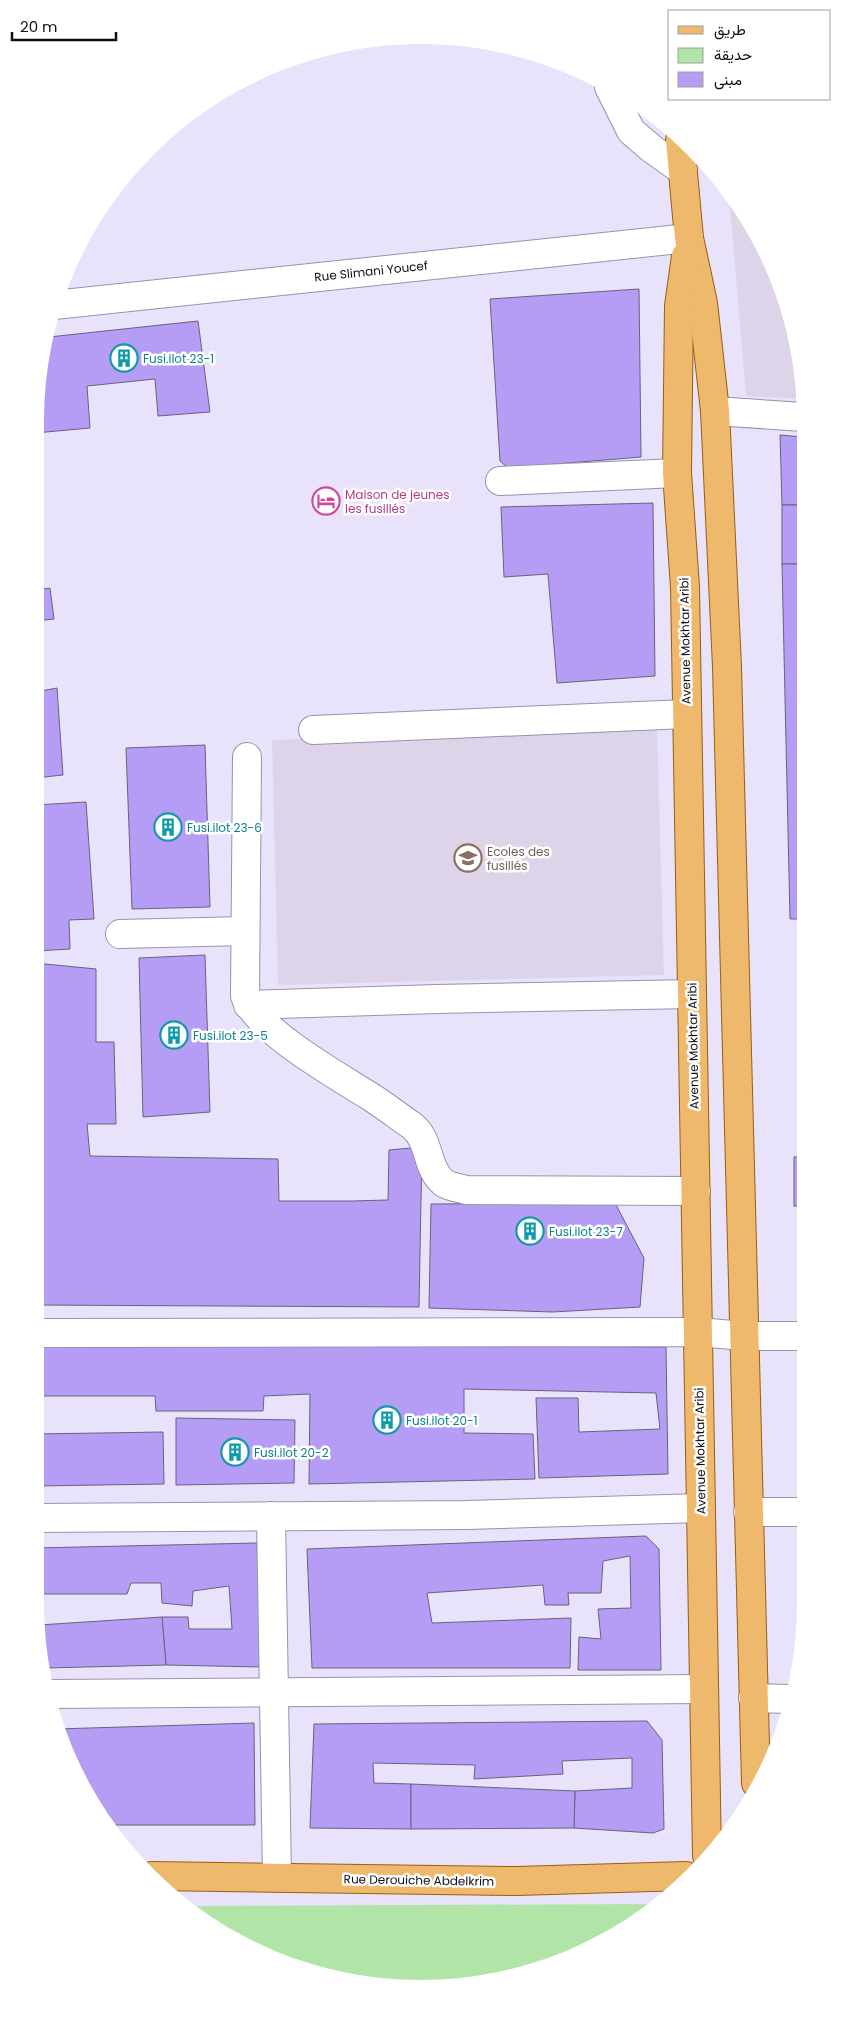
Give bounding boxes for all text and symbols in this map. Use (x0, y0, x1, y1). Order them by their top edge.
scale bar (12, 10, 116, 42)
legend (668, 10, 831, 100)
text: 20 m (20, 16, 58, 37)
text: طريق (714, 19, 746, 40)
text: حديقة (714, 44, 752, 65)
text: مبنى (714, 69, 742, 90)
street label: Rue Slimani Youcef (313, 257, 429, 285)
building icon: Fusi.ilot 23-1 (109, 343, 139, 373)
place label: Fusi.ilot 23-1 (143, 350, 214, 367)
hotel icon: Maison de jeunes les fusillés (311, 486, 341, 516)
place label: Maison de jeunes les fusillés (345, 486, 449, 517)
street label: Avenue Mokhtar Aribi (675, 577, 695, 705)
building icon: Fusi.ilot 23-6 (153, 812, 183, 842)
place label: Fusi.ilot 23-6 (187, 819, 262, 836)
school or university icon: Ecoles des fusillés (453, 843, 483, 873)
place label: Ecoles des fusillés (487, 843, 550, 874)
street label: Avenue Mokhtar Aribi (683, 982, 703, 1110)
building icon: Fusi.ilot 23-5 (159, 1020, 189, 1050)
place label: Fusi.ilot 23-5 (193, 1027, 268, 1044)
building icon: Fusi.ilot 23-7 (515, 1216, 545, 1246)
place label: Fusi.ilot 23-7 (549, 1223, 623, 1240)
street label: Avenue Mokhtar Aribi (690, 1387, 710, 1515)
building icon: Fusi.ilot 20-1 (372, 1405, 402, 1435)
place label: Fusi.ilot 20-1 (406, 1412, 478, 1429)
building icon: Fusi.ilot 20-2 (220, 1437, 250, 1467)
place label: Fusi.ilot 20-2 (254, 1444, 329, 1461)
street label: Rue Derouiche Abdelkrim (344, 1870, 494, 1890)

